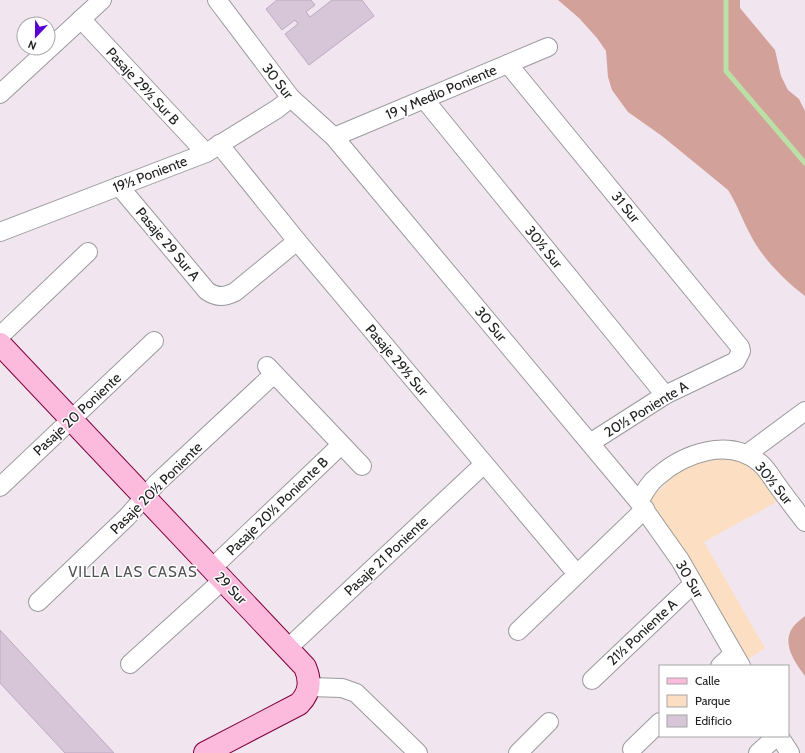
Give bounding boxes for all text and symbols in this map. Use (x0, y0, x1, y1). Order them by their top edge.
north arrow (16, 16, 56, 56)
text: N (26, 37, 38, 53)
street label: Pasaje 29½ Sur B (102, 43, 184, 129)
street label: 30 Sur (258, 60, 298, 103)
street label: 19 y Medio Poniente (383, 60, 499, 124)
street label: 19½ Poniente (110, 152, 190, 196)
street label: 31 Sur (608, 188, 644, 227)
street label: Pasaje 29 Sur A (132, 204, 204, 285)
street label: 30½ Sur (521, 222, 567, 272)
street label: 30 Sur (471, 303, 511, 346)
street label: Pasaje 29½ Sur (362, 320, 433, 400)
street label: Pasaje 20 Poniente (29, 369, 125, 459)
street label: 20½ Poniente A (601, 377, 691, 441)
street label: Pasaje 20½ Poniente (106, 438, 206, 538)
street label: Pasaje 20½ Poniente B (222, 453, 332, 559)
street label: 30½ Sur (751, 458, 797, 508)
street label: Pasaje 21 Poniente (340, 512, 432, 600)
street label: 30 Sur (672, 557, 708, 601)
district label: VILLA LAS CASAS (68, 563, 198, 581)
street label: 29 Sur (211, 568, 251, 608)
street label: 21½ Poniente A (603, 595, 681, 669)
legend (659, 665, 789, 737)
text: Calle (695, 673, 720, 688)
text: Parque (695, 693, 730, 708)
text: Edificio (695, 713, 732, 728)

